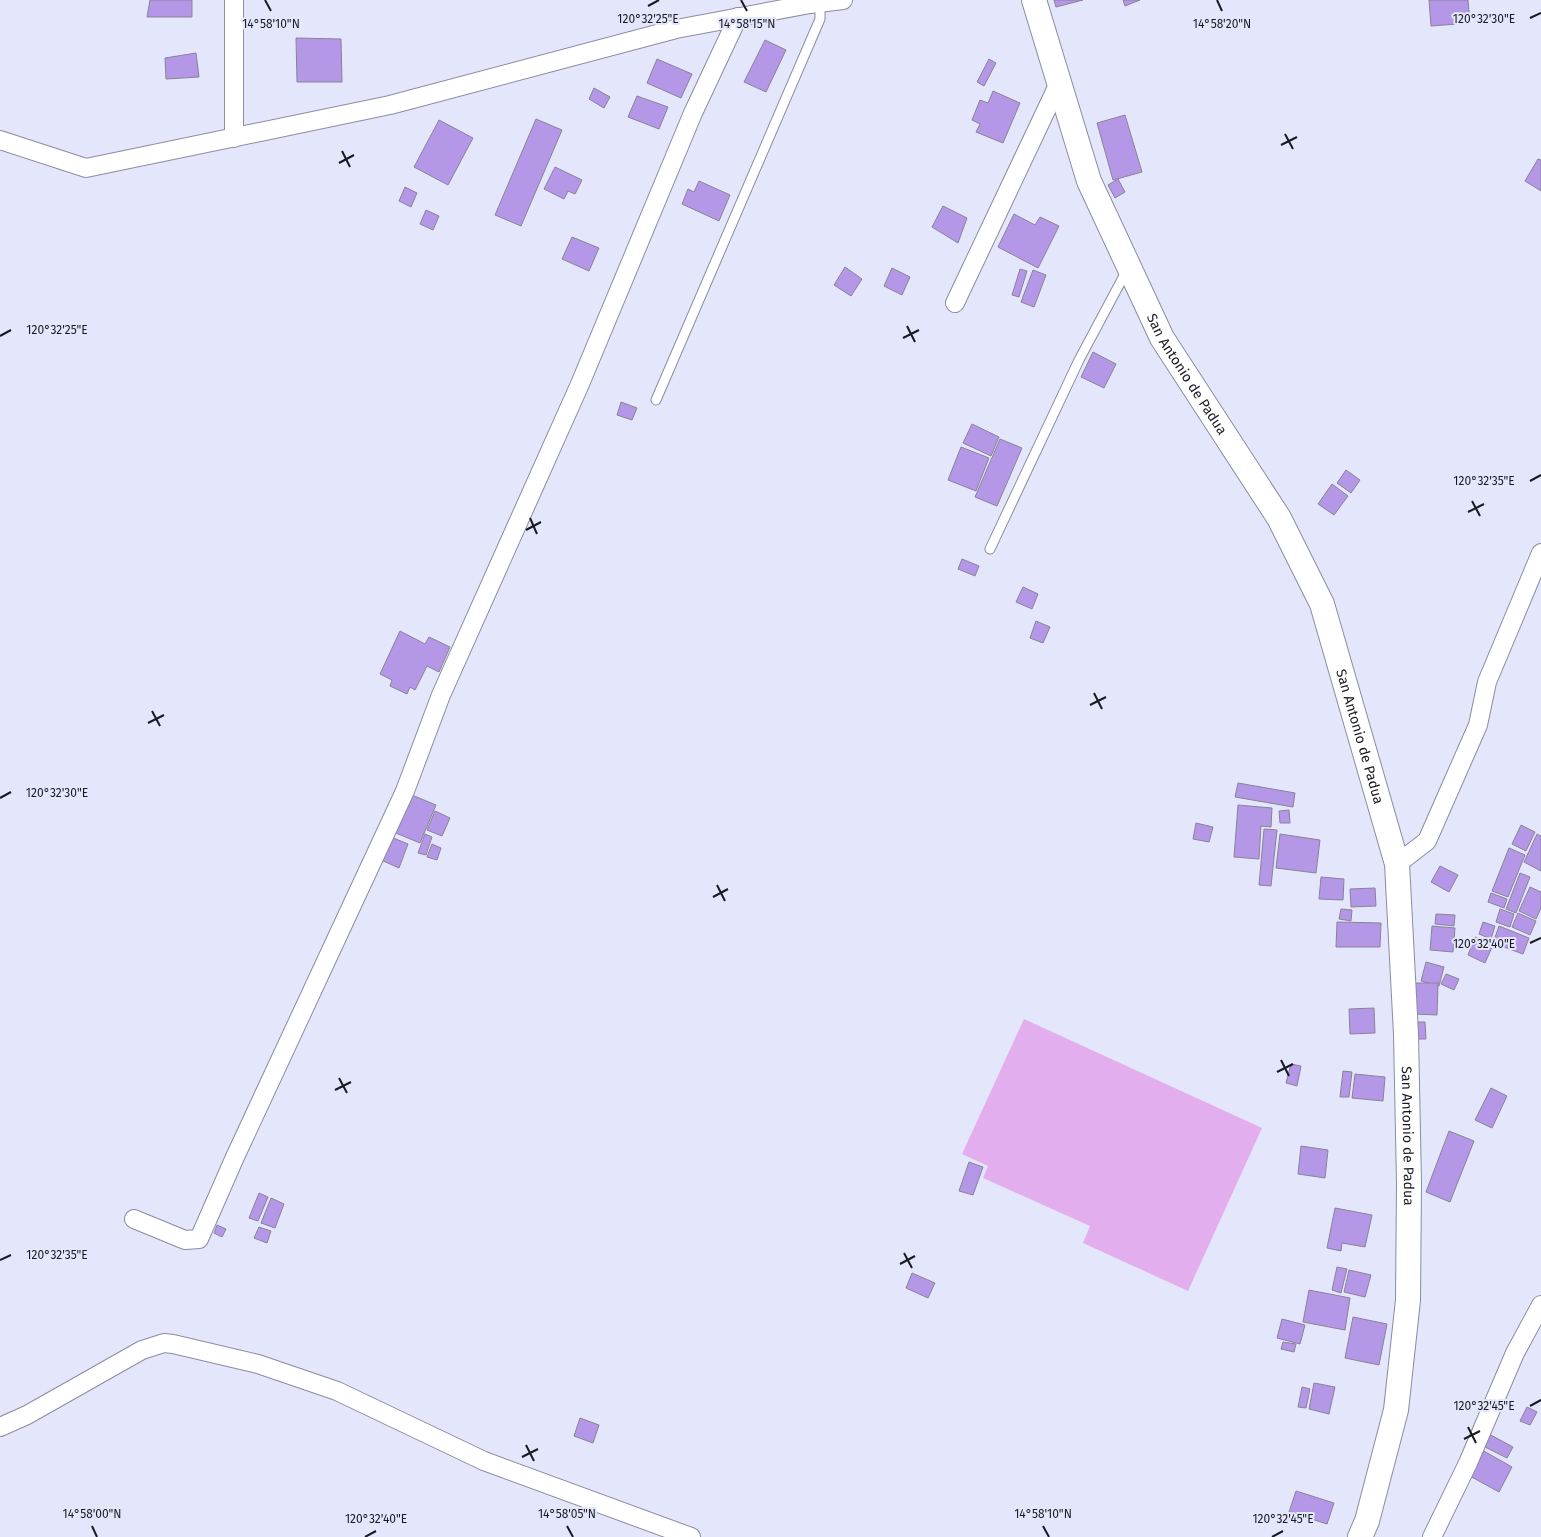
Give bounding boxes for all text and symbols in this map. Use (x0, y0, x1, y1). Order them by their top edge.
text: 120°32'25"E (617, 12, 679, 26)
text: 120°32'30"E (1453, 12, 1515, 26)
text: 14°58'10"N (242, 17, 300, 31)
text: 14°58'15"N (719, 17, 775, 31)
text: 14°58'20"N (1193, 17, 1251, 31)
street label: San Antonio de Padua (1143, 311, 1231, 438)
text: 120°32'25"E (26, 323, 88, 337)
text: 120°32'35"E (1453, 474, 1515, 488)
street label: San Antonio de Padua (1333, 667, 1388, 806)
text: 120°32'30"E (26, 786, 88, 800)
text: 120°32'40"E (1453, 937, 1515, 951)
street label: San Antonio de Padua (1398, 1066, 1418, 1206)
text: 120°32'35"E (26, 1248, 88, 1262)
text: 120°32'45"E (1453, 1399, 1515, 1413)
text: 14°58'00"N (62, 1507, 122, 1521)
text: 14°58'05"N (538, 1507, 596, 1521)
text: 14°58'10"N (1014, 1507, 1072, 1521)
text: 120°32'40"E (345, 1512, 407, 1526)
text: 120°32'45"E (1252, 1512, 1314, 1526)

